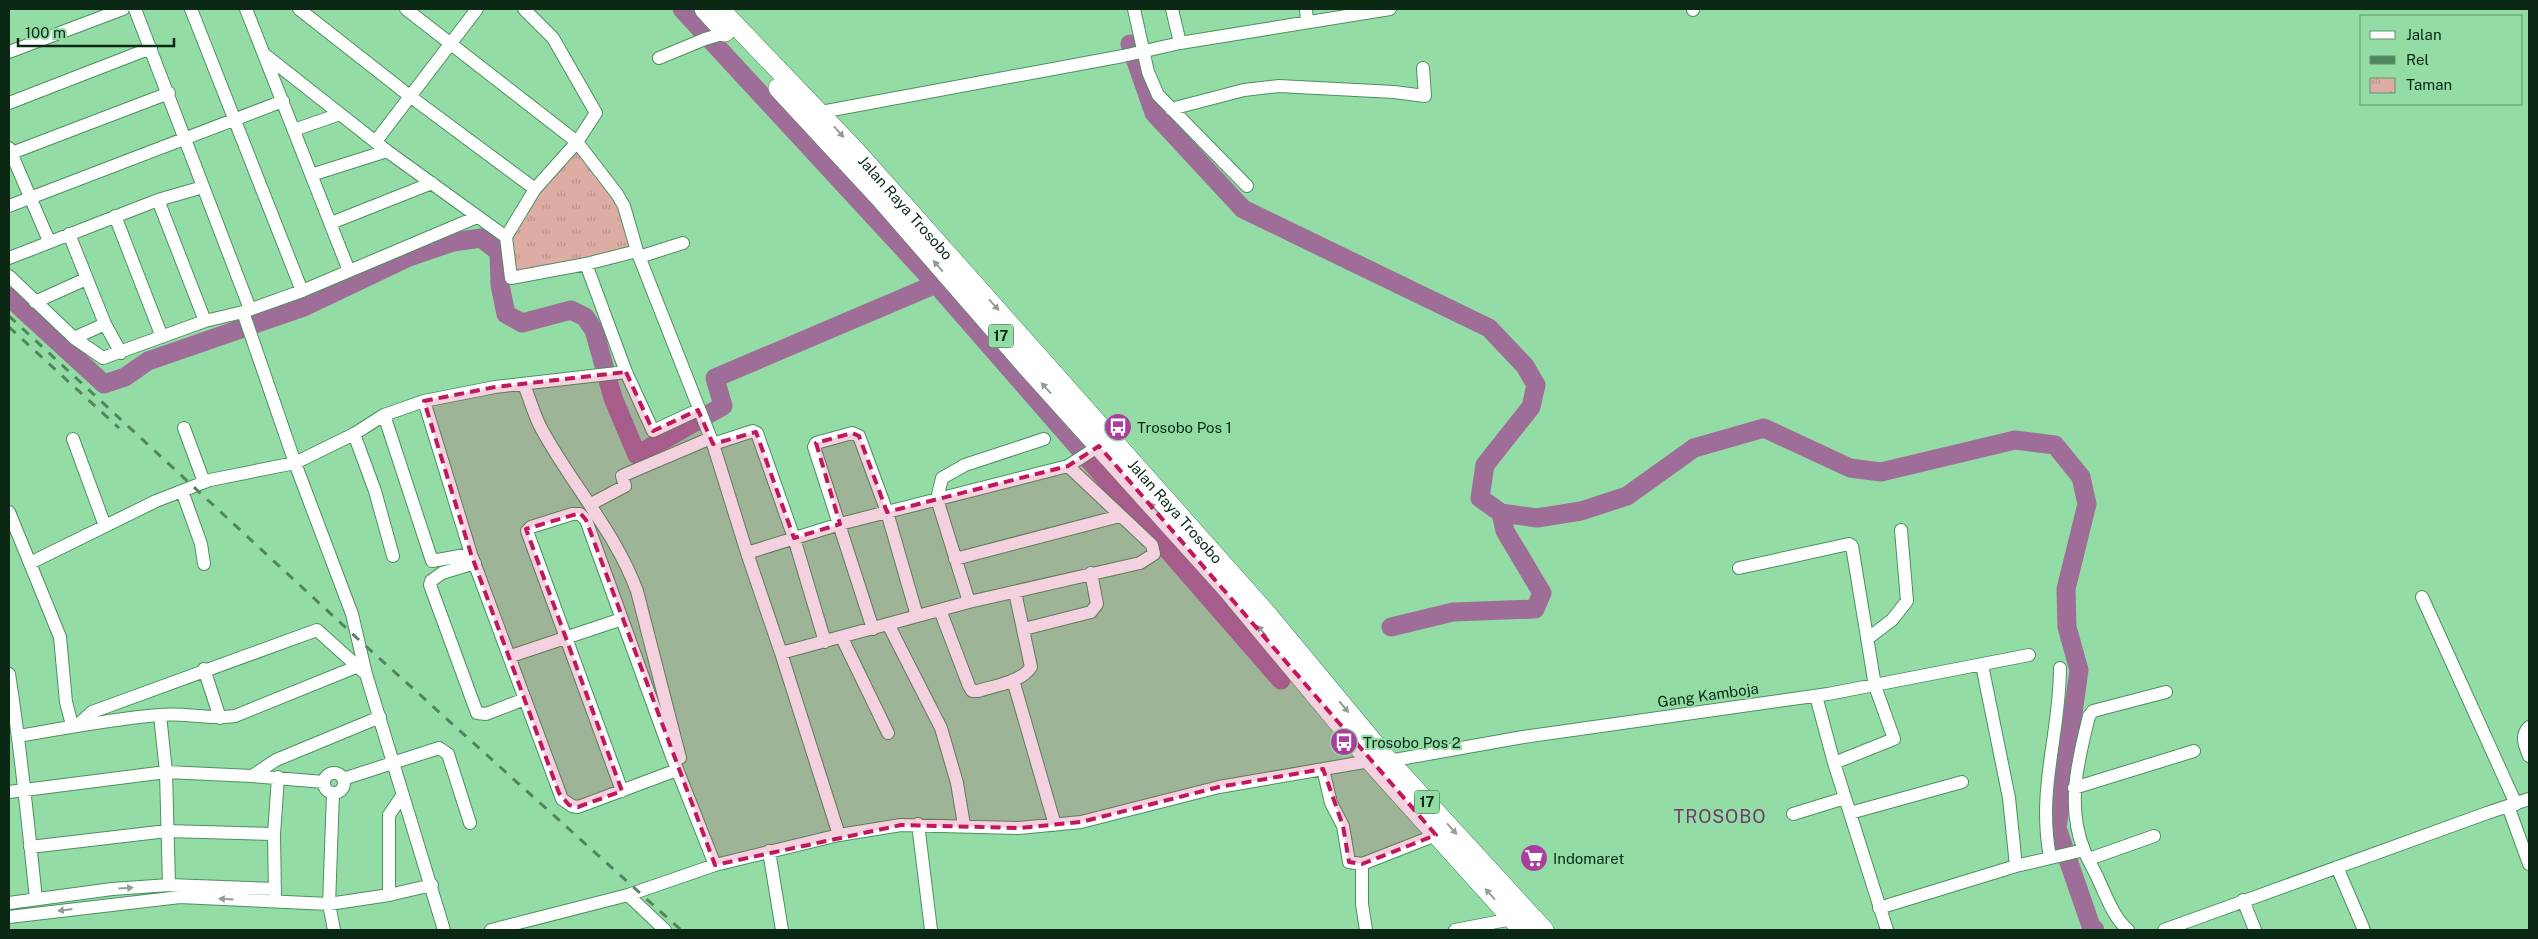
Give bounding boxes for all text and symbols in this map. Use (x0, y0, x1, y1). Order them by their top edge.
scale bar (18, 15, 174, 47)
legend (2360, 15, 2523, 105)
text: 100 m (25, 24, 66, 41)
text: Jalan (2406, 26, 2442, 43)
text: Rel (2406, 51, 2429, 68)
text: Taman (2406, 76, 2452, 93)
one-way arrow (833, 125, 845, 137)
street label: Jalan Raya Trosobo (855, 152, 957, 263)
one-way arrow (932, 260, 944, 272)
one-way arrow (988, 299, 1000, 311)
road number: 17 (988, 324, 1014, 348)
one-way arrow (1040, 382, 1052, 394)
bus stop icon: Trosobo Pos 1 (1103, 412, 1133, 442)
place label: Trosobo Pos 1 (1137, 419, 1232, 436)
street label: Jalan Raya Trosobo (1125, 456, 1226, 566)
one-way arrow (1149, 502, 1160, 515)
one-way arrow (1256, 624, 1267, 637)
street label: Gang Kamboja (1656, 679, 1760, 711)
one-way arrow (1339, 701, 1350, 714)
bus stop icon: Trosobo Pos 2 (1329, 727, 1359, 757)
place label: Trosobo Pos 2 (1363, 734, 1461, 751)
road number: 17 (1414, 790, 1440, 814)
district label: TROSOBO (1673, 806, 1767, 827)
one-way arrow (1446, 823, 1458, 835)
supermarket icon: Indomaret (1519, 843, 1549, 873)
place label: Indomaret (1553, 850, 1624, 867)
one-way arrow (119, 883, 135, 891)
one-way arrow (1484, 888, 1495, 901)
one-way arrow (218, 894, 234, 902)
one-way arrow (56, 906, 72, 914)

